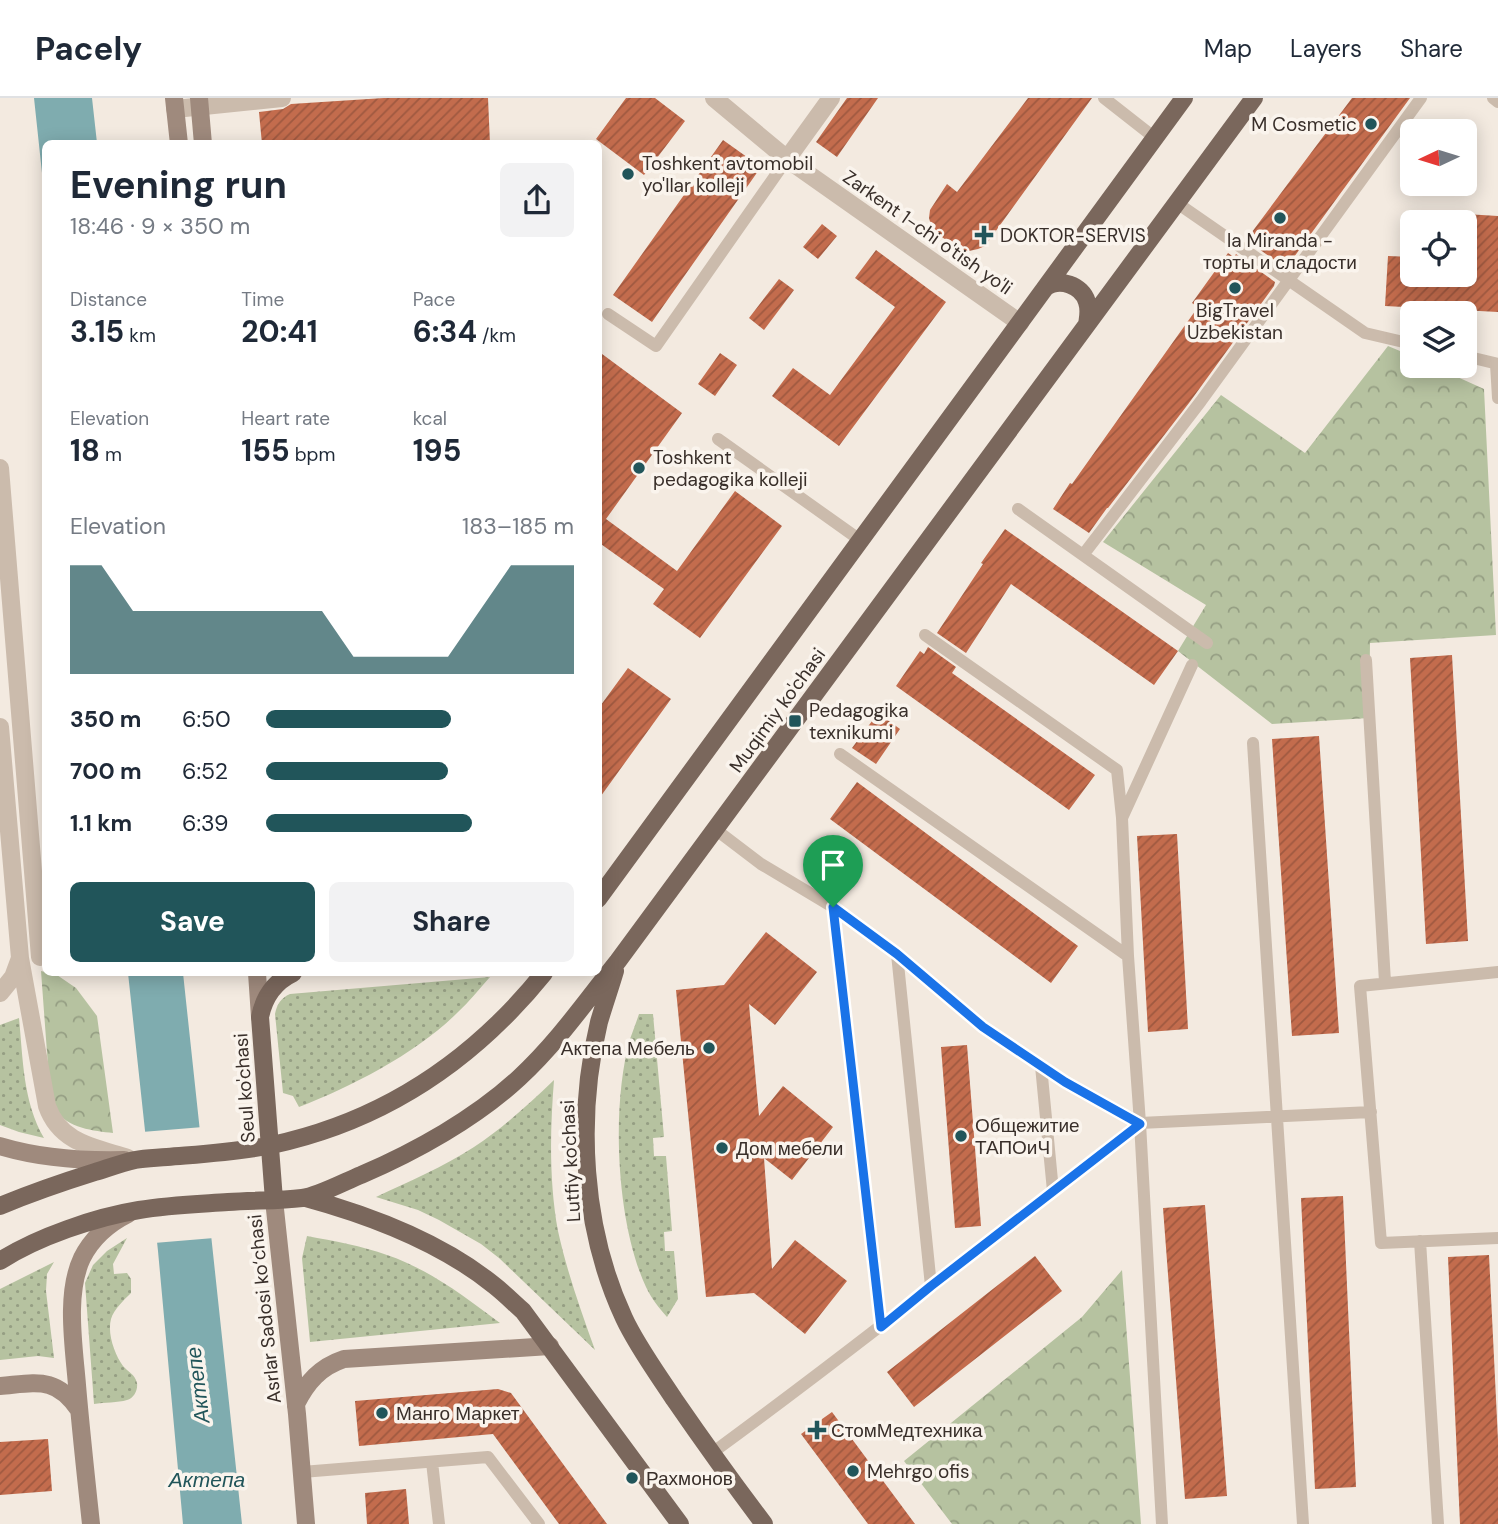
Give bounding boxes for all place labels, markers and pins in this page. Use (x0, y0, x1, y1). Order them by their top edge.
place label: M Cosmetic (1251, 112, 1357, 137)
marker: M Cosmetic (1363, 116, 1379, 132)
place label: Toshkent avtomobil yo'llar kolleji (642, 151, 813, 198)
marker: Toshkent avtomobil yo'llar kolleji (620, 166, 636, 182)
marker: la Miranda - торты и сладости (1272, 210, 1288, 226)
place label: DOKTOR-SERVIS (1000, 223, 1146, 248)
marker: DOKTOR-SERVIS (974, 225, 994, 245)
place label: la Miranda - торты и сладости (1203, 228, 1357, 275)
marker: BigTravel Uzbekistan (1227, 280, 1243, 296)
place label: BigTravel Uzbekistan (1187, 298, 1283, 345)
place label: Toshkent pedagogika kolleji (653, 445, 808, 492)
marker: Toshkent pedagogika kolleji (631, 460, 647, 476)
place label: Pedagogika texnikumi (809, 698, 909, 745)
marker: Pedagogika texnikumi (787, 713, 803, 729)
pin (803, 835, 863, 907)
place label: Актепа Мебель (561, 1036, 695, 1061)
marker: Актепа Мебель (701, 1040, 717, 1056)
place label: Общежитие ТАПОиЧ (975, 1113, 1080, 1160)
marker: Общежитие ТАПОиЧ (953, 1128, 969, 1144)
place label: Дом мебели (736, 1136, 844, 1161)
marker: Дом мебели (714, 1140, 730, 1156)
place label: Манго Маркет (396, 1401, 520, 1426)
marker: Манго Маркет (374, 1405, 390, 1421)
place label: СтомМедтехника (831, 1418, 983, 1443)
marker: СтомМедтехника (809, 1422, 825, 1438)
place label: Mehrgo ofis (867, 1459, 970, 1484)
marker: Mehrgo ofis (845, 1463, 861, 1479)
place label: Рахмонов (646, 1466, 733, 1491)
marker: Рахмонов (624, 1470, 640, 1486)

